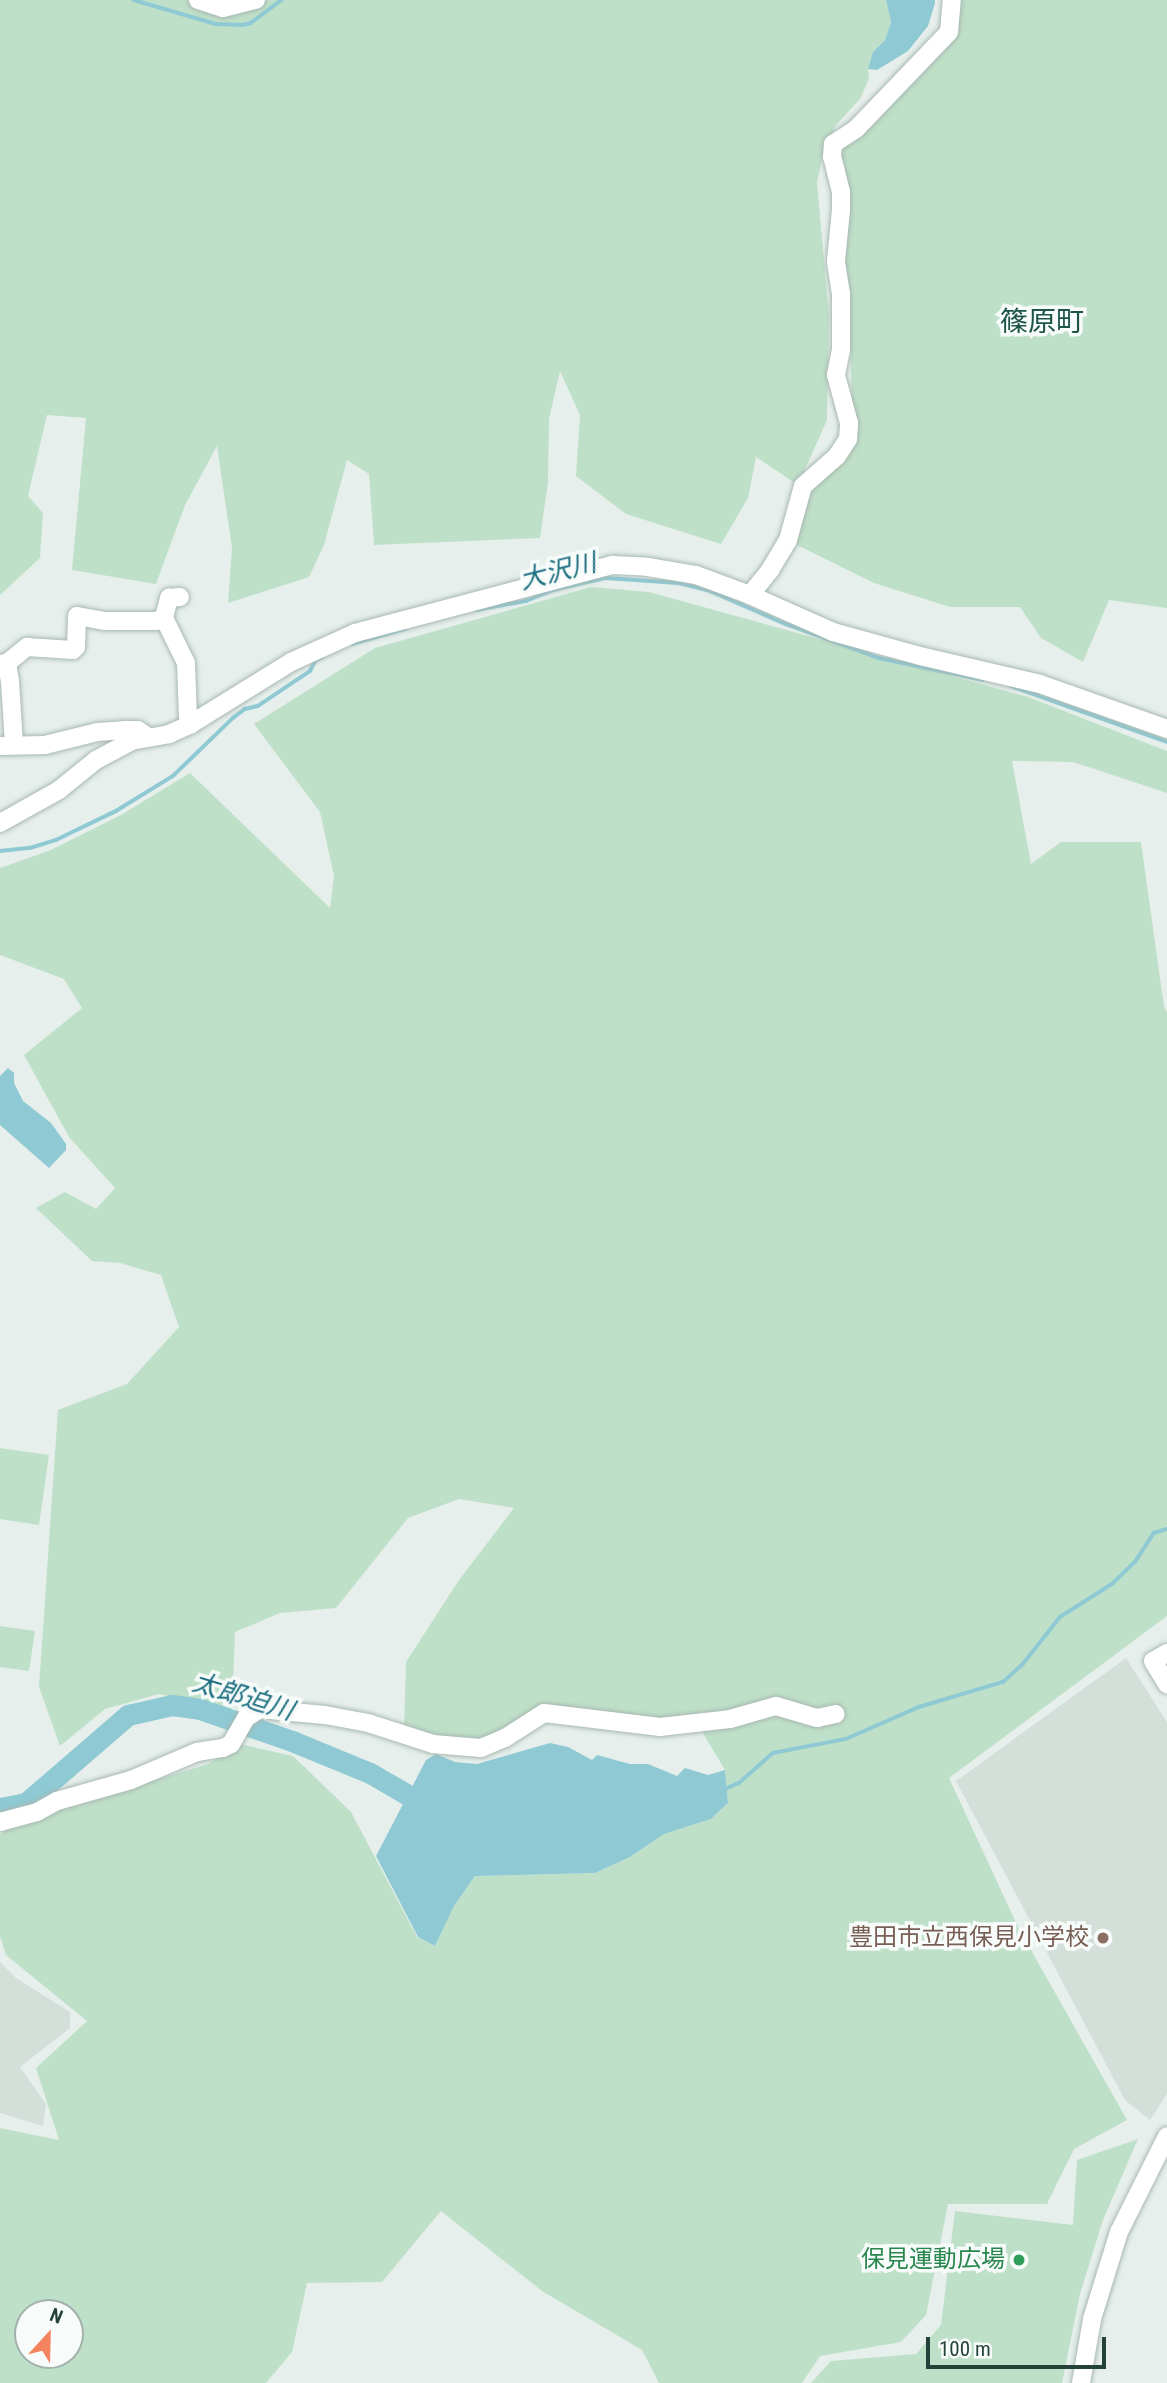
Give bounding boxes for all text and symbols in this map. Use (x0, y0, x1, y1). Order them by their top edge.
district label: 篠原町 (1000, 305, 1084, 339)
water label: 大沢川 (516, 547, 600, 597)
water label: 太郎迫川 (189, 1667, 297, 1727)
place label: 豊田市立西保見小学校 (849, 1924, 1089, 1952)
marker: 豊田市立西保見小学校 (1095, 1930, 1111, 1946)
place label: 保見運動広場 (861, 2246, 1005, 2274)
marker: 保見運動広場 (1011, 2252, 1027, 2268)
north arrow (14, 2299, 84, 2369)
text: N (47, 2303, 66, 2329)
scale bar (929, 2324, 1109, 2368)
text: 100 m (939, 2337, 991, 2361)

